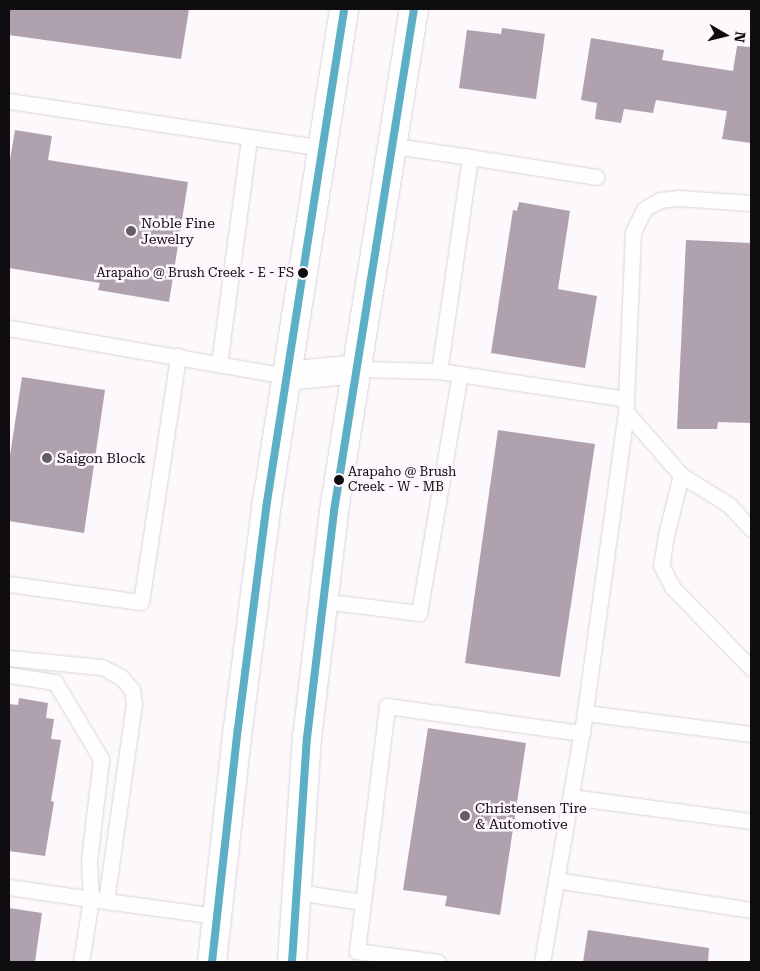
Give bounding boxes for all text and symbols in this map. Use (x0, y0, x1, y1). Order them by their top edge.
north arrow (700, 10, 750, 60)
text: N (731, 31, 749, 44)
place label: Noble Fine Jewelry (141, 215, 215, 248)
marker: Noble Fine Jewelry (125, 225, 137, 237)
place label: Arapaho @ Brush Creek - E - FS (96, 265, 294, 281)
marker: Arapaho @ Brush Creek - E - FS (298, 268, 308, 278)
place label: Saigon Block (57, 450, 146, 466)
marker: Saigon Block (41, 452, 53, 464)
place label: Arapaho @ Brush Creek - W - MB (348, 465, 456, 496)
marker: Arapaho @ Brush Creek - W - MB (334, 475, 344, 485)
place label: Christensen Tire & Automotive (475, 800, 587, 832)
marker: Christensen Tire & Automotive (459, 810, 471, 822)

